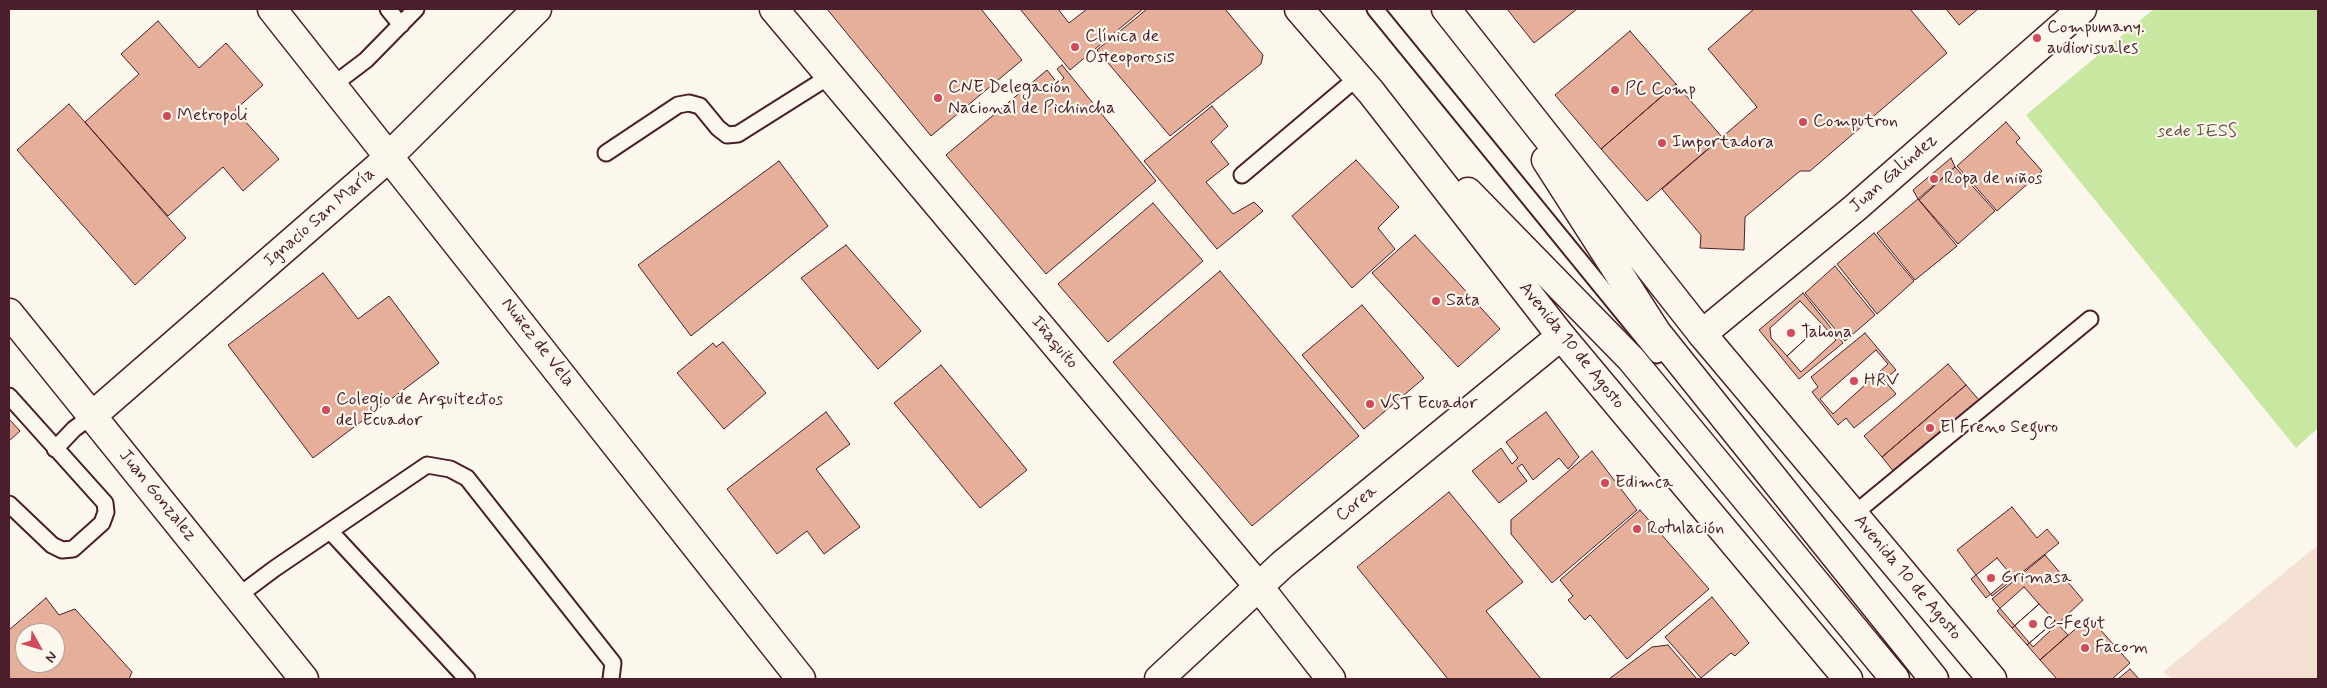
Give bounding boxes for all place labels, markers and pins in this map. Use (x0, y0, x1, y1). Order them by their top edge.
place label: Compumany. audiovisuales (2047, 17, 2145, 59)
place label: Clínica de Osteoporosis (1085, 26, 1175, 68)
marker: Compumany. audiovisuales (2031, 32, 2043, 44)
marker: Clínica de Osteoporosis (1069, 41, 1081, 53)
place label: CNE Delegación Nacional de Pichincha (948, 77, 1115, 120)
place label: PC Comp (1625, 79, 1696, 101)
marker: PC Comp (1609, 84, 1621, 96)
marker: CNE Delegación Nacional de Pichincha (932, 92, 944, 104)
place label: Metropoli (177, 105, 248, 127)
marker: Metropoli (161, 110, 173, 122)
place label: Computron (1813, 111, 1898, 133)
marker: Computron (1797, 116, 1809, 128)
place label: Importadora (1672, 132, 1774, 154)
marker: Importadora (1656, 137, 1668, 149)
place label: Ropa de niños (1944, 168, 2042, 190)
marker: Ropa de niños (1928, 173, 1940, 185)
place label: Sata (1446, 290, 1480, 312)
marker: Sata (1430, 295, 1442, 307)
place label: Tahona (1801, 322, 1852, 344)
marker: Tahona (1785, 327, 1797, 339)
place label: HRV (1864, 370, 1900, 392)
marker: HRV (1848, 375, 1860, 387)
place label: Colegio de Arquitectos del Ecuador (336, 389, 503, 432)
place label: VST Ecuador (1380, 393, 1478, 415)
marker: VST Ecuador (1364, 398, 1376, 410)
marker: Colegio de Arquitectos del Ecuador (320, 404, 332, 416)
place label: El Freno Seguro (1940, 417, 2058, 439)
marker: El Freno Seguro (1924, 422, 1936, 434)
place label: Edimca (1615, 472, 1673, 494)
marker: Edimca (1599, 477, 1611, 489)
place label: Rotulación (1647, 518, 1724, 540)
marker: Rotulación (1631, 523, 1643, 535)
place label: Grimasa (2001, 567, 2071, 589)
marker: Grimasa (1985, 572, 1997, 584)
place label: C-Fegut (2043, 613, 2105, 635)
marker: C-Fegut (2027, 618, 2039, 630)
place label: Facom (2095, 637, 2148, 659)
marker: Facom (2079, 642, 2091, 654)

